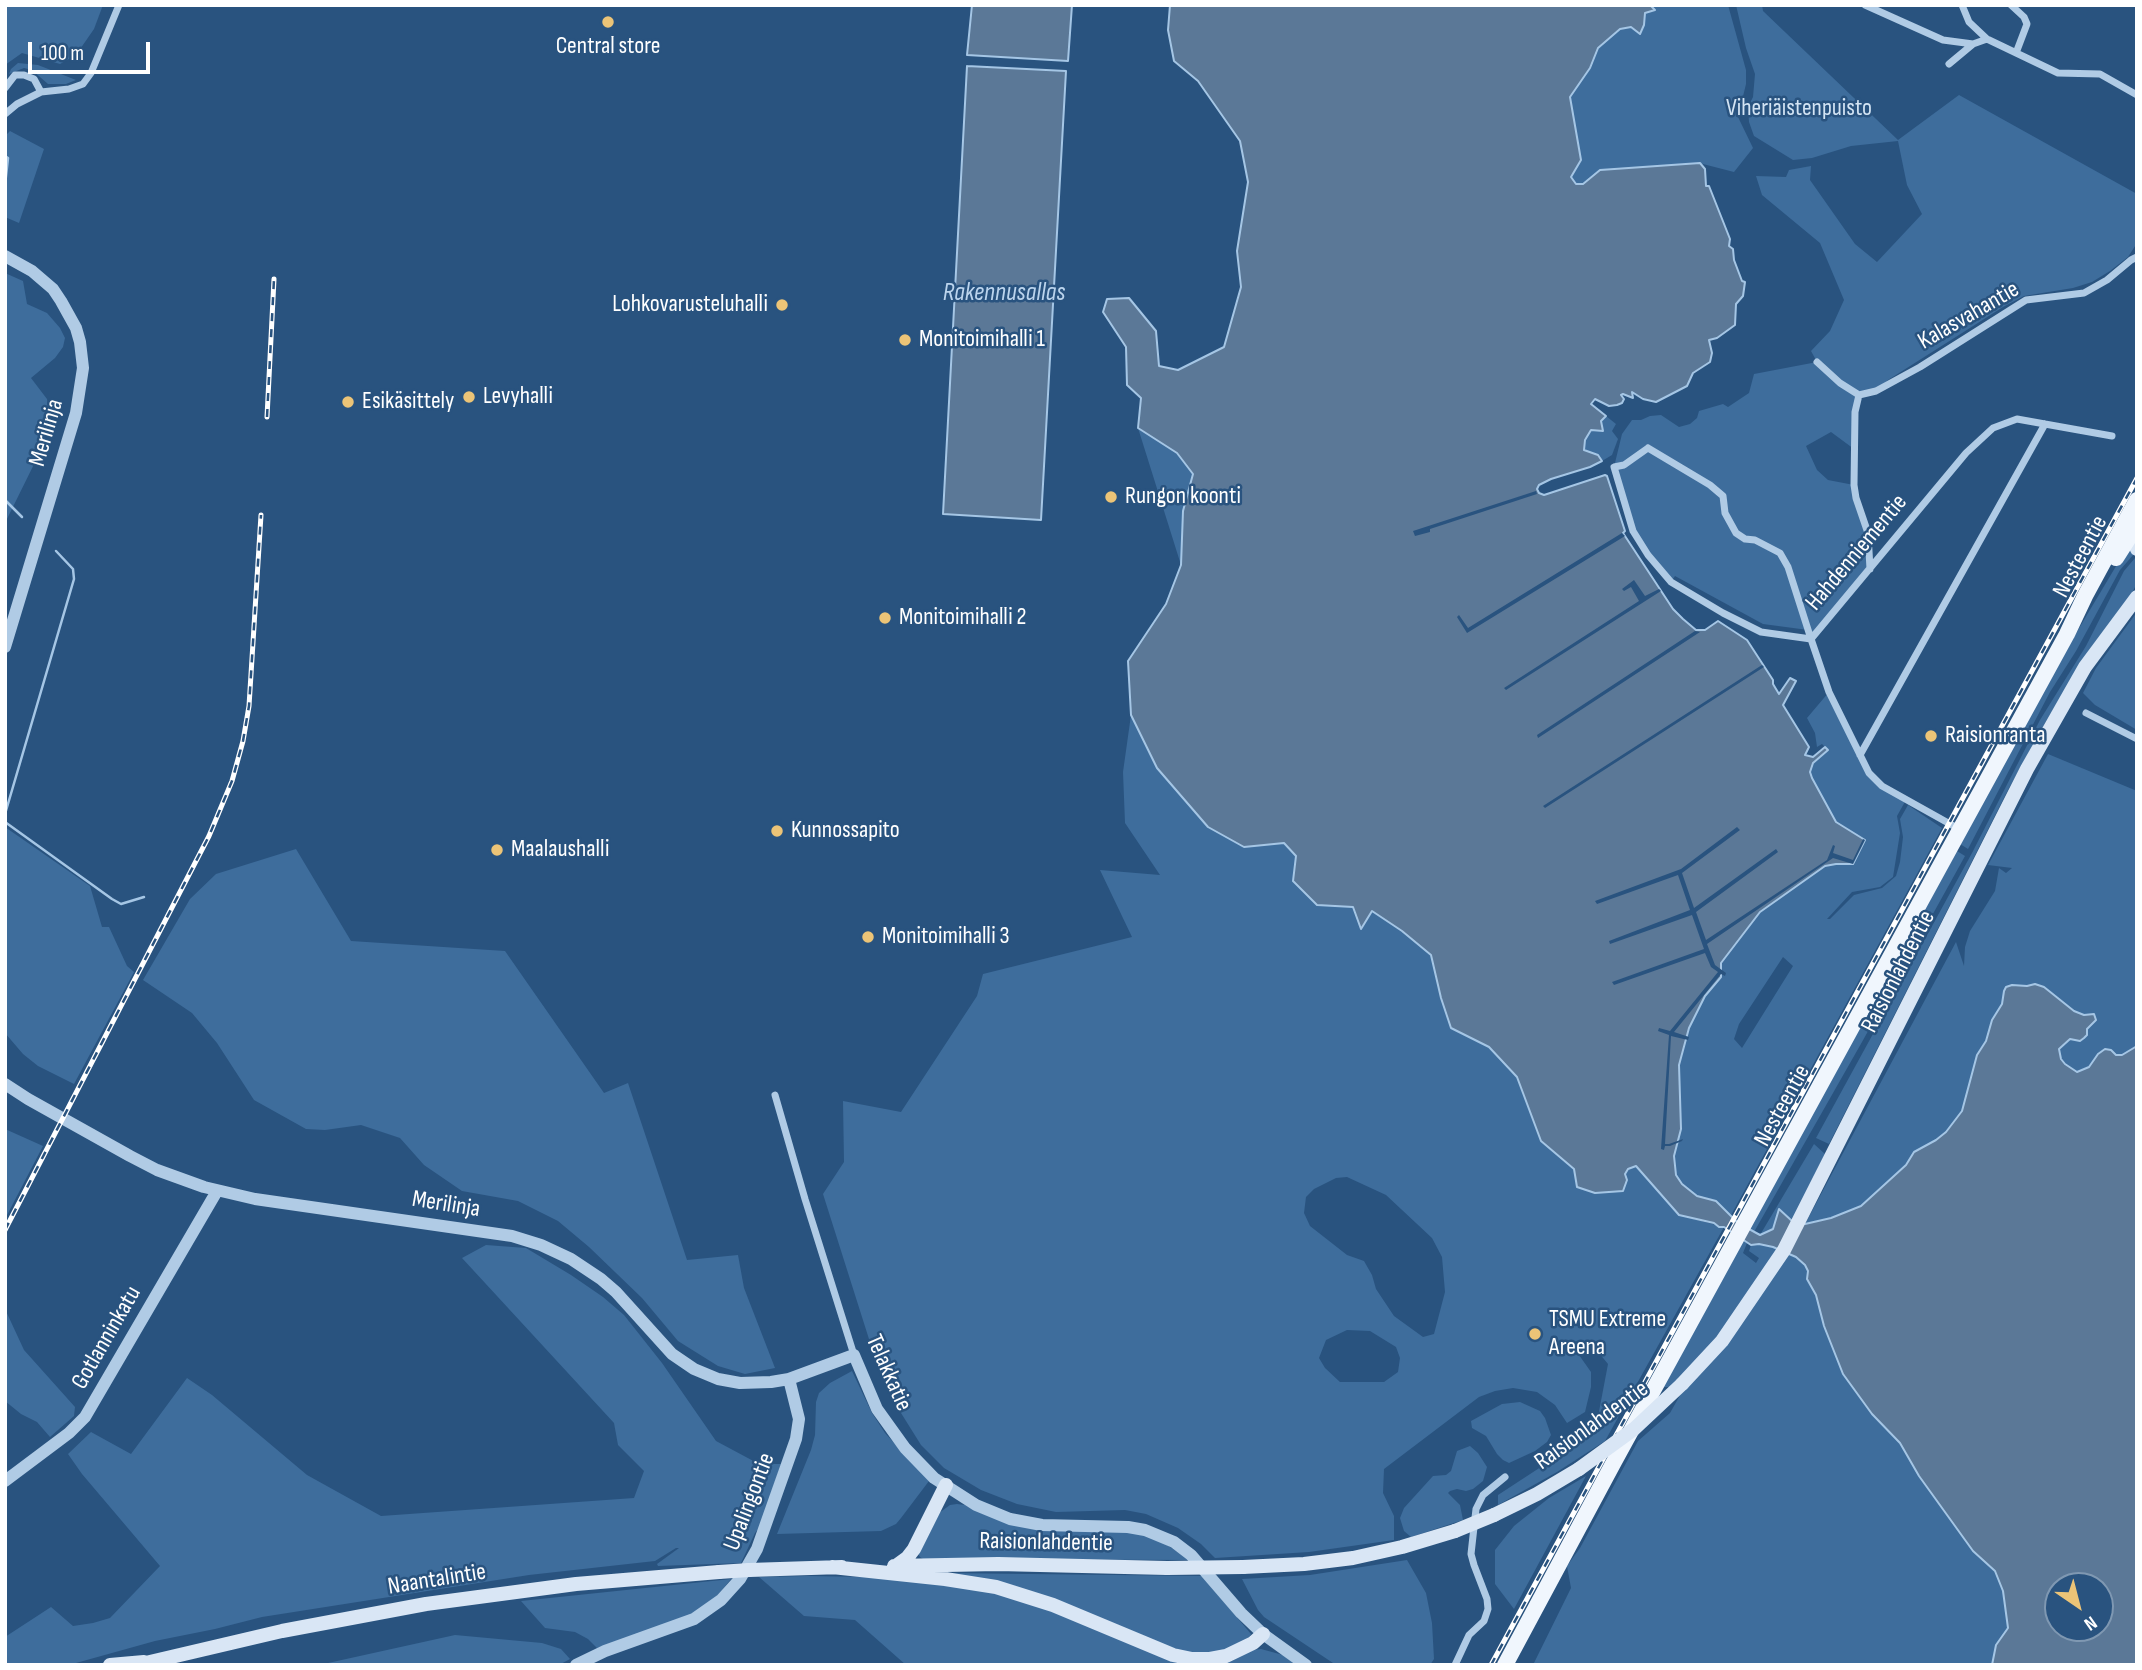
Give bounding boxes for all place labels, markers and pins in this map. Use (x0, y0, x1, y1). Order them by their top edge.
marker: Central store (600, 14, 616, 30)
place label: Central store (556, 33, 660, 61)
place label: Lohkovarusteluhalli (612, 291, 768, 319)
marker: Lohkovarusteluhalli (774, 297, 790, 313)
place label: Monitoimihalli 1 (919, 326, 1045, 354)
marker: Monitoimihalli 1 (897, 332, 913, 348)
place label: Levyhalli (483, 383, 553, 411)
place label: Esikäsittely (362, 388, 454, 416)
marker: Levyhalli (461, 389, 477, 405)
marker: Esikäsittely (340, 394, 356, 410)
place label: Rungon koonti (1125, 483, 1241, 511)
marker: Rungon koonti (1103, 489, 1119, 505)
place label: Monitoimihalli 2 (899, 604, 1026, 632)
marker: Monitoimihalli 2 (877, 610, 893, 626)
place label: Raisionranta (1945, 722, 2045, 750)
marker: Raisionranta (1923, 728, 1939, 744)
place label: Kunnossapito (791, 817, 900, 845)
marker: Kunnossapito (769, 823, 785, 839)
place label: Maalaushalli (511, 836, 609, 864)
marker: Maalaushalli (489, 842, 505, 858)
place label: Monitoimihalli 3 (882, 923, 1010, 951)
marker: Monitoimihalli 3 (860, 929, 876, 945)
place label: TSMU Extreme Areena (1549, 1306, 1666, 1362)
marker: TSMU Extreme Areena (1527, 1326, 1543, 1342)

